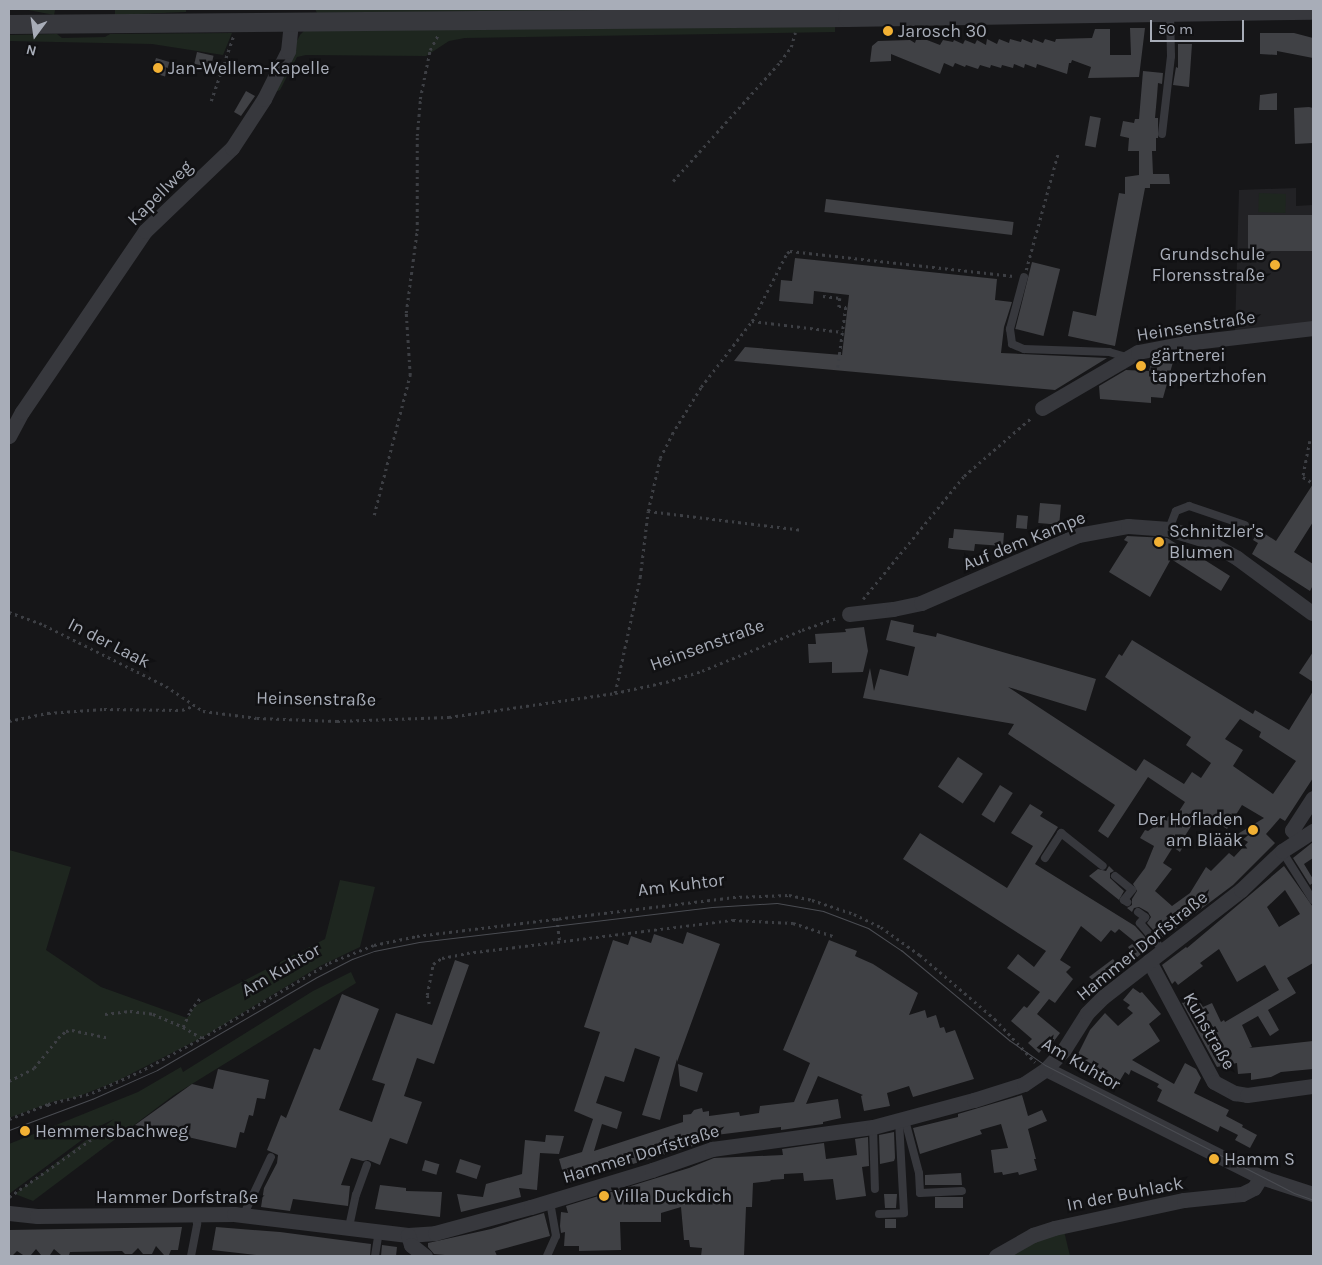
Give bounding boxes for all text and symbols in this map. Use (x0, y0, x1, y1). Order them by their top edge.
north arrow (10, 10, 60, 60)
scale bar (1152, 10, 1246, 42)
place label: Jarosch 30 (898, 20, 987, 42)
text: 50 m (1158, 20, 1193, 38)
marker: Jarosch 30 (882, 25, 894, 37)
text: N (24, 41, 38, 60)
place label: Jan-Wellem-Kapelle (168, 57, 329, 79)
marker: Jan-Wellem-Kapelle (152, 62, 164, 74)
street label: Kapellweg (123, 156, 197, 230)
place label: Grundschule Florensstraße (1152, 244, 1265, 286)
marker: Grundschule Florensstraße (1269, 259, 1281, 271)
street label: Heinsenstraße (1135, 306, 1257, 346)
place label: gärtnerei tappertzhofen (1151, 345, 1267, 388)
marker: gärtnerei tappertzhofen (1135, 360, 1147, 372)
street label: Auf dem Kampe (960, 507, 1088, 575)
place label: Schnitzler's Blumen (1169, 521, 1264, 564)
marker: Schnitzler's Blumen (1153, 536, 1165, 548)
street label: In der Laak (64, 613, 154, 673)
street label: Heinsenstraße (647, 614, 767, 676)
street label: Heinsenstraße (256, 687, 376, 711)
place label: Der Hofladen am Blääk (1137, 809, 1243, 852)
marker: Der Hofladen am Blääk (1247, 824, 1259, 836)
street label: Am Kuhtor (636, 869, 726, 901)
street label: Hammer Dorfstraße (1072, 886, 1212, 1006)
street label: Am Kuhtor (238, 939, 324, 1001)
street label: Kuhstraße (1178, 989, 1240, 1073)
street label: Am Kuhtor (1038, 1033, 1124, 1095)
place label: Hemmersbachweg (35, 1120, 188, 1142)
street label: Hammer Dorfstraße (560, 1120, 722, 1188)
marker: Hemmersbachweg (19, 1125, 31, 1137)
place label: Hamm S (1224, 1148, 1295, 1170)
marker: Hamm S (1208, 1153, 1220, 1165)
street label: In der Buhlack (1065, 1172, 1185, 1216)
place label: Villa Duckdich (614, 1185, 732, 1207)
street label: Hammer Dorfstraße (96, 1186, 258, 1208)
marker: Villa Duckdich (598, 1190, 610, 1202)

